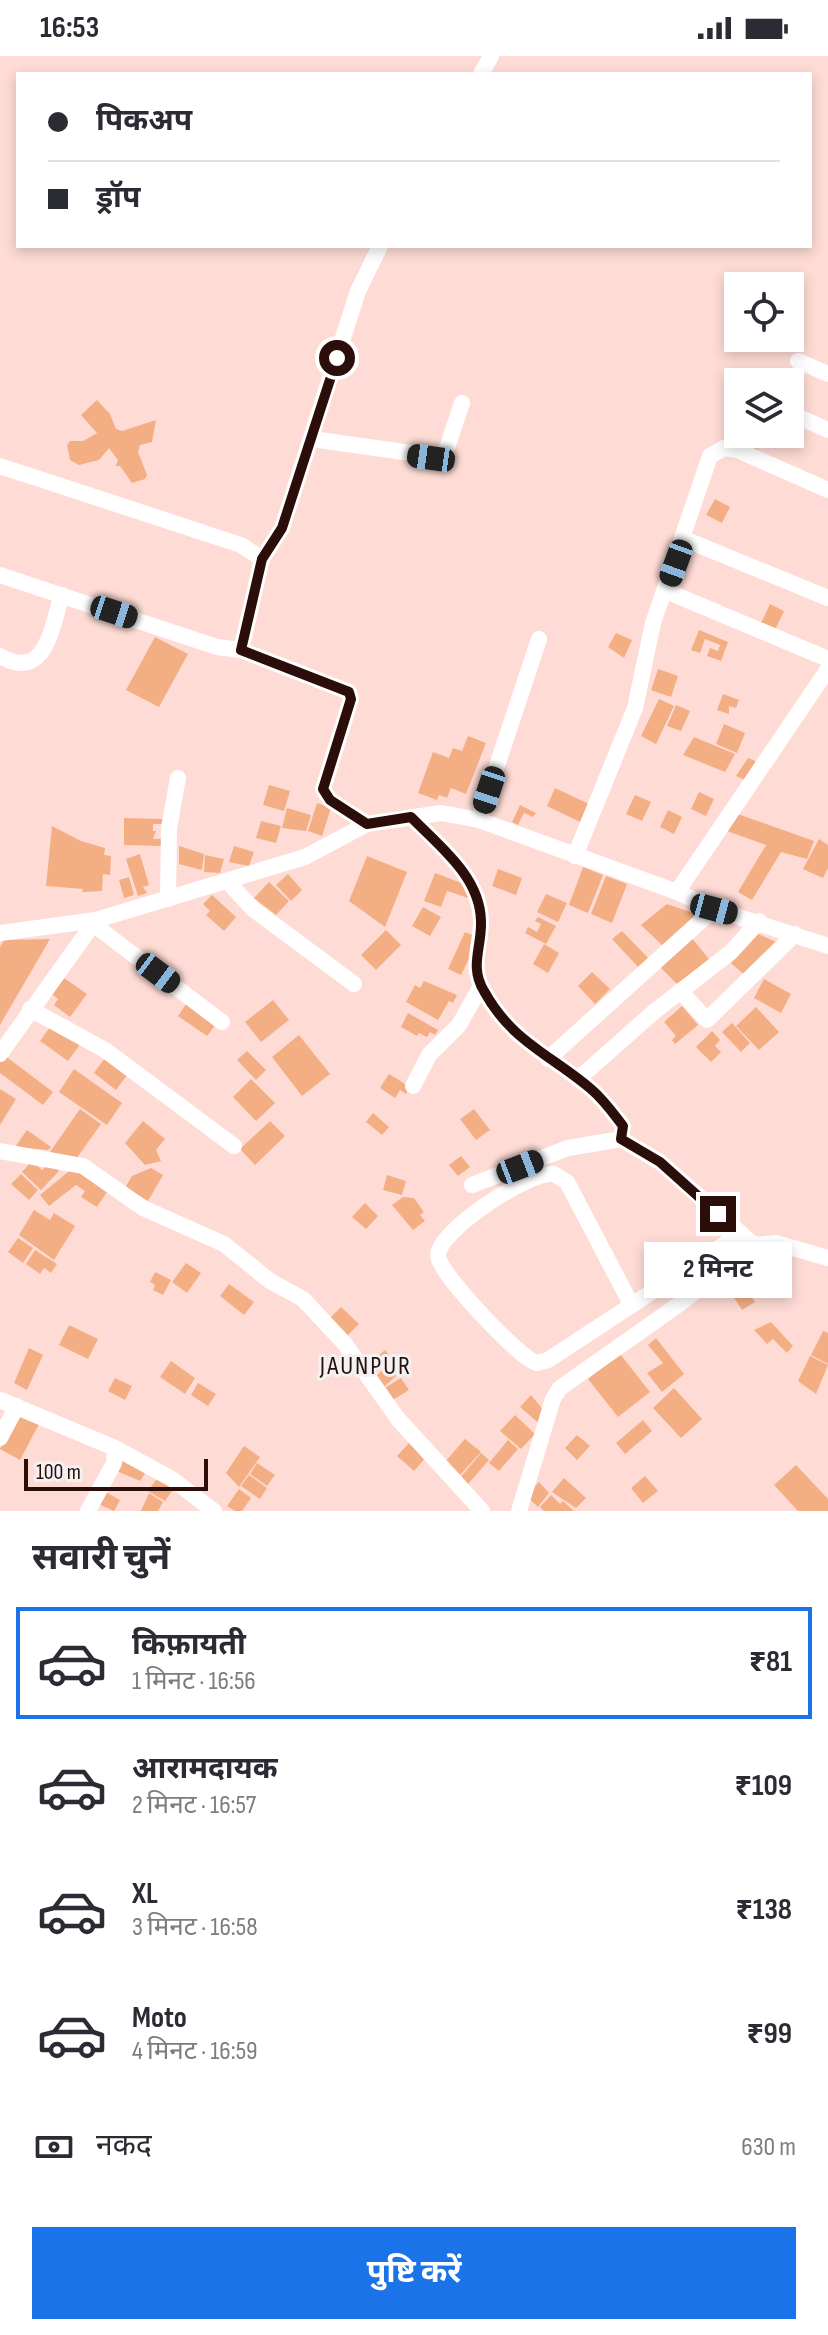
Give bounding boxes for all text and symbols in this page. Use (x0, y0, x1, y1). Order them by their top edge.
text: 16:53 (40, 10, 99, 46)
text: पिकअप (96, 103, 192, 139)
text: ड्रॉप (96, 180, 140, 216)
map controls (724, 272, 804, 448)
button: locate (724, 272, 804, 352)
route start (319, 340, 355, 376)
button: layers (724, 368, 804, 448)
car (406, 443, 456, 473)
car (657, 536, 695, 590)
car (87, 593, 141, 631)
car (470, 763, 508, 817)
car (688, 891, 740, 927)
car (132, 949, 184, 997)
car (493, 1147, 547, 1187)
route end (700, 1196, 736, 1232)
callout: 2 मिनट (644, 1242, 792, 1298)
text: 2 मिनट (683, 1254, 753, 1285)
district label: JAUNPUR (319, 1351, 412, 1382)
scale bar (24, 1455, 208, 1491)
text: 100 m (36, 1459, 81, 1486)
text: सवारी चुनें (32, 1537, 170, 1580)
icon: car (36, 1627, 108, 1699)
text: किफ़ायती (132, 1627, 246, 1663)
text: ₹81 (749, 1644, 792, 1680)
text: 1 मिनट · 16:56 (132, 1666, 256, 1697)
icon: car (36, 1751, 108, 1823)
text: आरामदायक (132, 1751, 278, 1787)
text: ₹109 (735, 1768, 792, 1804)
text: 2 मिनट · 16:57 (132, 1790, 256, 1821)
icon: car (36, 1875, 108, 1947)
text: XL (132, 1876, 158, 1912)
text: ₹138 (735, 1892, 792, 1928)
text: 3 मिनट · 16:58 (132, 1912, 258, 1943)
icon: car (36, 1999, 108, 2071)
text: Moto (132, 2000, 187, 2036)
text: ₹99 (746, 2016, 792, 2052)
text: 4 मिनट · 16:59 (132, 2036, 258, 2067)
icon: cash (32, 2125, 76, 2169)
text: नकद (96, 2128, 152, 2164)
text: 630 m (741, 2132, 796, 2163)
button: पुष्टि करें (32, 2227, 796, 2319)

